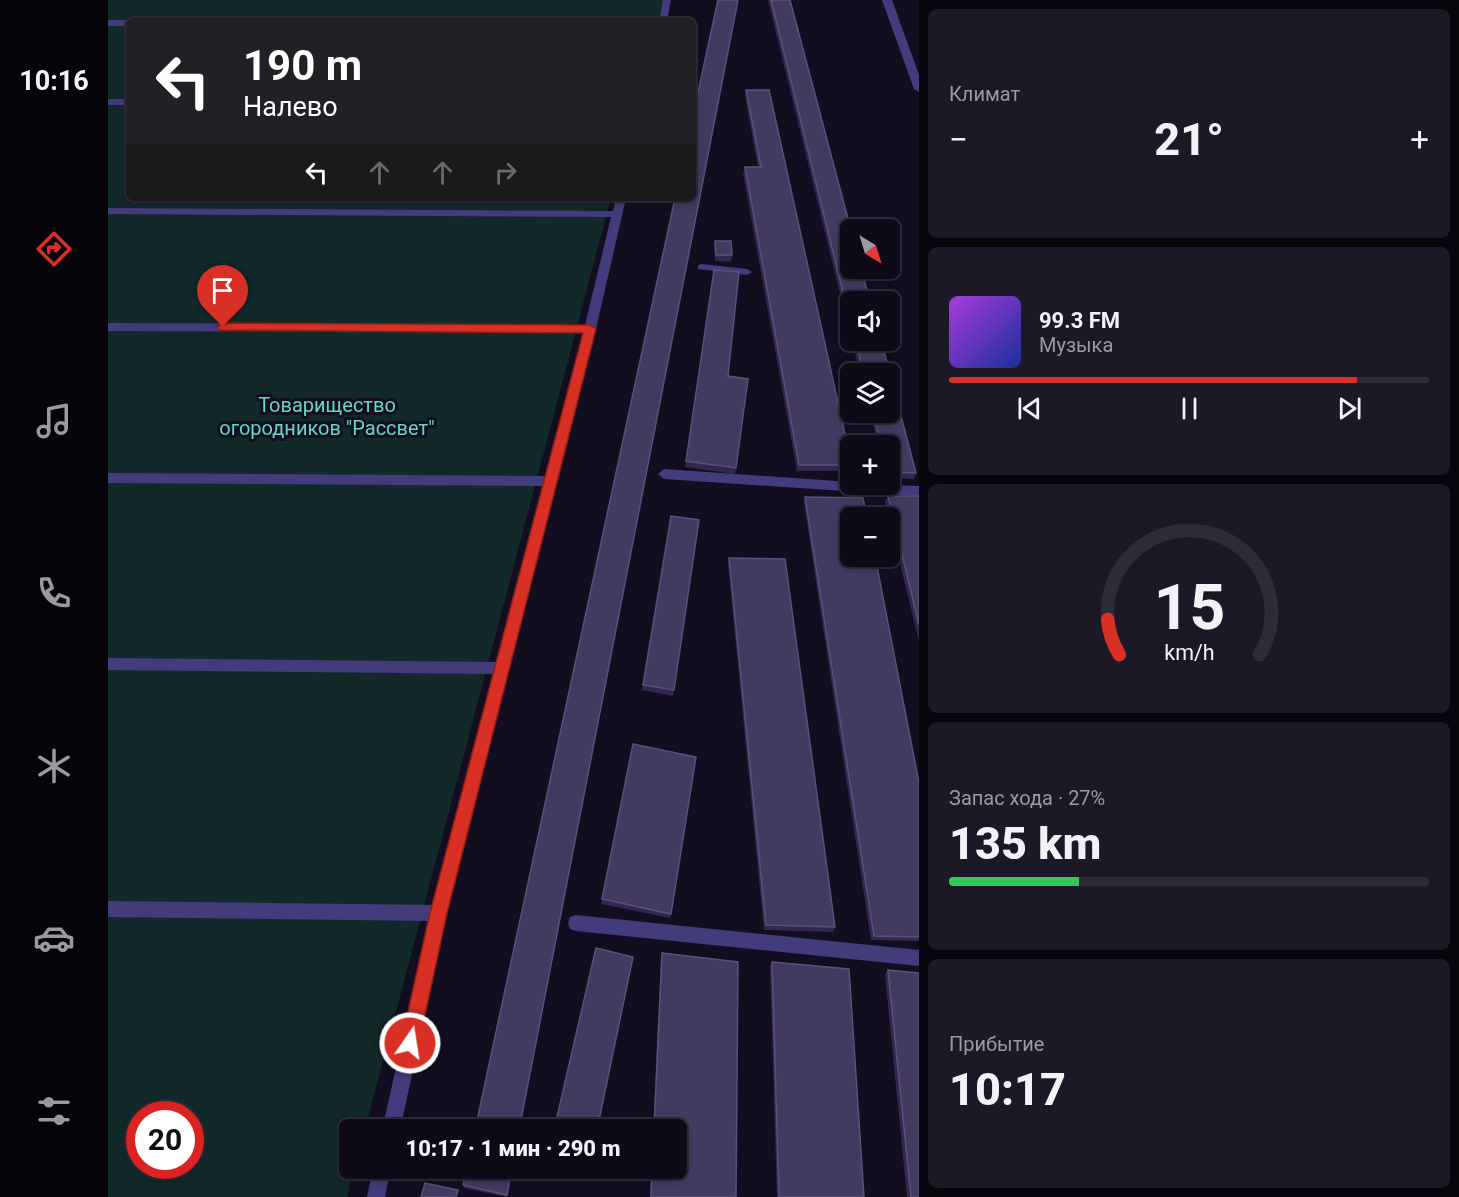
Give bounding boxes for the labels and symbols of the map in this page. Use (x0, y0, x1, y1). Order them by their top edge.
north arrow (840, 219, 900, 279)
pin (197, 265, 248, 327)
park label: Товарищество огородников "Рассвет" (219, 393, 435, 440)
position arrow (378, 1011, 442, 1075)
speed limit sign: 20 (126, 1101, 204, 1179)

